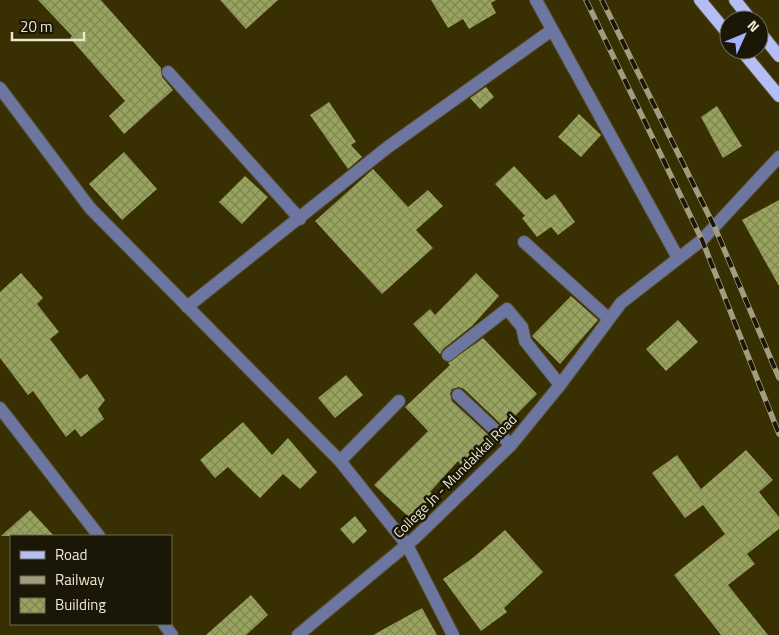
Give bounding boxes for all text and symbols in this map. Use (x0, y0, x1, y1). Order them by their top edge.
scale bar (12, 10, 85, 42)
north arrow (719, 10, 769, 60)
text: 20 m (20, 15, 53, 38)
text: N (743, 15, 765, 36)
street label: College Jn - Mundakkal Road (388, 409, 521, 542)
legend (10, 535, 172, 625)
text: Road (55, 543, 87, 566)
text: Railway (55, 568, 105, 591)
text: Building (55, 593, 106, 616)

